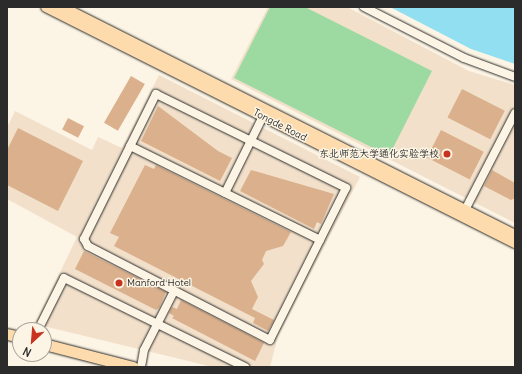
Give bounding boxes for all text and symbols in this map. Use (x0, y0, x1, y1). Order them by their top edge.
street label: Tongde Road (251, 106, 309, 144)
place label: 东北师范大学通化实验学校 (319, 148, 439, 160)
marker: 东北师范大学通化实验学校 (442, 149, 452, 159)
place label: Manford Hotel (127, 277, 191, 289)
marker: Manford Hotel (114, 278, 124, 288)
north arrow (12, 322, 52, 362)
text: N (21, 344, 34, 360)

